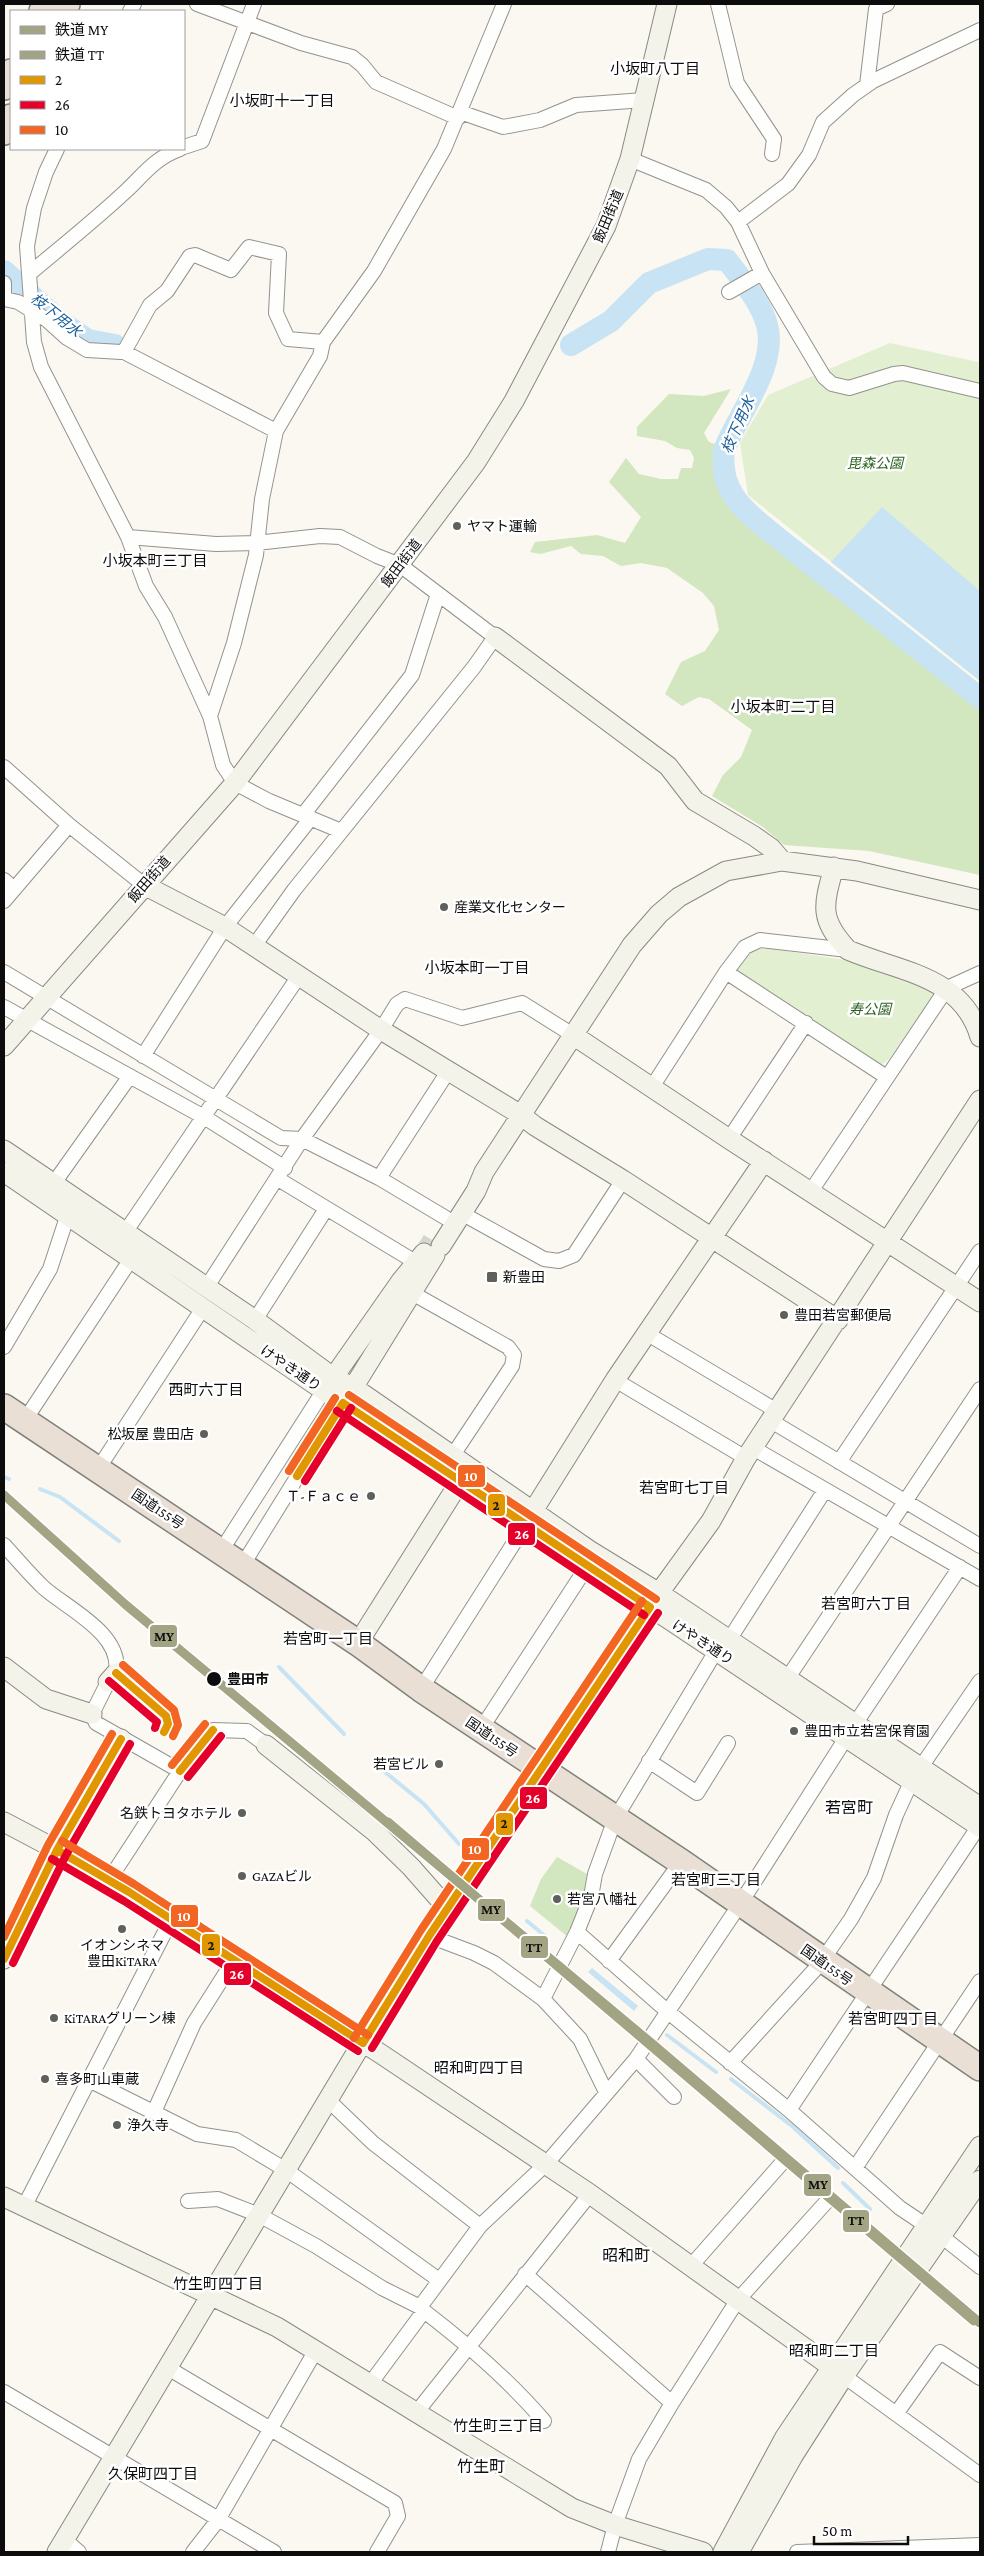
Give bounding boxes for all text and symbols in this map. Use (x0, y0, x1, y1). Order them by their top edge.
legend (10, 10, 185, 150)
text: 鉄道 MY (55, 22, 108, 38)
text: 鉄道 TT (55, 47, 104, 63)
district label: 小坂町八丁目 (610, 61, 700, 77)
text: 2 (55, 72, 62, 88)
district label: 小坂町十一丁目 (229, 93, 335, 109)
text: 26 (55, 97, 70, 113)
text: 10 (55, 122, 68, 138)
street label: 飯田街道 (590, 187, 626, 245)
water label: 枝下用水 (28, 290, 86, 341)
water label: 枝下用水 (718, 393, 758, 456)
park label: 毘森公園 (847, 455, 905, 471)
place label: ヤマト運輸 (467, 518, 537, 534)
marker: ヤマト運輸 (451, 520, 463, 532)
street label: 飯田街道 (378, 536, 424, 590)
district label: 小坂本町三丁目 (102, 553, 208, 569)
district label: 小坂本町二丁目 (730, 699, 836, 715)
street label: 飯田街道 (125, 853, 173, 905)
place label: 産業文化センター (454, 899, 566, 915)
marker: 産業文化センター (438, 901, 450, 913)
district label: 小坂本町一丁目 (424, 960, 530, 976)
park label: 寿公園 (849, 1001, 893, 1017)
place label: 新豊田 (503, 1269, 545, 1285)
marker: 新豊田 (485, 1270, 499, 1284)
place label: 豊田若宮郵便局 (794, 1307, 892, 1323)
marker: 豊田若宮郵便局 (778, 1309, 790, 1321)
street label: けやき通り (258, 1342, 324, 1394)
district label: 西町六丁目 (168, 1382, 244, 1398)
place label: 松坂屋 豊田店 (107, 1426, 194, 1442)
marker: 松坂屋 豊田店 (198, 1428, 210, 1440)
line badge: 10 (457, 1464, 486, 1488)
text: 10 (464, 1468, 478, 1484)
district label: 若宮町七丁目 (639, 1480, 729, 1496)
street label: 国道155号 (129, 1486, 187, 1532)
place label: Ｔ-Ｆａｃｅ (286, 1488, 361, 1504)
marker: Ｔ-Ｆａｃｅ (365, 1490, 377, 1502)
line badge: 2 (487, 1493, 506, 1517)
text: 2 (492, 1497, 500, 1513)
line badge: 26 (507, 1522, 536, 1546)
text: 26 (515, 1526, 529, 1542)
district label: 若宮町六丁目 (821, 1596, 911, 1612)
street label: けやき通り (669, 1616, 737, 1668)
line badge: MY (149, 1624, 178, 1648)
text: MY (154, 1628, 174, 1644)
district label: 若宮町一丁目 (283, 1631, 373, 1647)
marker: 豊田市 (205, 1670, 223, 1688)
place label: 豊田市 (227, 1671, 269, 1687)
street label: 国道155号 (463, 1714, 521, 1760)
place label: 豊田市立若宮保育園 (804, 1723, 930, 1739)
marker: 豊田市立若宮保育園 (788, 1725, 800, 1737)
place label: 若宮ビル (373, 1756, 429, 1772)
marker: 若宮ビル (433, 1758, 445, 1770)
line badge: 26 (519, 1786, 548, 1810)
text: 26 (526, 1790, 540, 1806)
district label: 若宮町 (825, 1799, 873, 1816)
place label: 名鉄トヨタホテル (120, 1805, 232, 1821)
marker: 名鉄トヨタホテル (236, 1807, 248, 1819)
line badge: 2 (495, 1812, 514, 1836)
text: 2 (500, 1815, 508, 1831)
line badge: 10 (461, 1837, 490, 1861)
text: 10 (468, 1841, 482, 1857)
place label: GAZAビル (252, 1868, 312, 1884)
marker: GAZAビル (236, 1870, 248, 1882)
district label: 若宮町三丁目 (671, 1872, 761, 1888)
place label: 若宮八幡社 (567, 1891, 637, 1907)
marker: 若宮八幡社 (551, 1893, 563, 1905)
line badge: MY (477, 1898, 506, 1922)
text: MY (481, 1901, 501, 1917)
line badge: 10 (170, 1904, 199, 1928)
text: 10 (177, 1908, 191, 1924)
marker: イオンシネマ 豊田KiTARA (116, 1923, 128, 1935)
line badge: 2 (201, 1933, 221, 1957)
line badge: TT (520, 1935, 549, 1959)
place label: イオンシネマ 豊田KiTARA (80, 1937, 164, 1969)
text: 2 (207, 1937, 215, 1953)
text: TT (526, 1939, 543, 1955)
street label: 国道155号 (798, 1941, 856, 1989)
line badge: 26 (223, 1962, 252, 1986)
text: 26 (230, 1966, 244, 1982)
place label: KiTARAグリーン棟 (64, 2010, 175, 2026)
district label: 若宮町四丁目 (848, 2011, 938, 2027)
marker: KiTARAグリーン棟 (48, 2012, 60, 2024)
district label: 昭和町四丁目 (434, 2060, 524, 2076)
place label: 喜多町山車蔵 (55, 2071, 139, 2087)
marker: 喜多町山車蔵 (39, 2073, 51, 2085)
place label: 浄久寺 (127, 2117, 169, 2133)
marker: 浄久寺 (111, 2119, 123, 2131)
line badge: MY (803, 2173, 832, 2197)
text: MY (808, 2176, 828, 2192)
line badge: TT (842, 2209, 870, 2233)
text: TT (848, 2212, 865, 2228)
district label: 昭和町 (602, 2247, 650, 2264)
district label: 竹生町四丁目 (173, 2276, 263, 2292)
district label: 昭和町二丁目 (789, 2343, 879, 2359)
district label: 竹生町三丁目 (453, 2418, 543, 2434)
district label: 竹生町 (457, 2458, 505, 2475)
district label: 久保町四丁目 (108, 2466, 198, 2482)
scale bar (814, 2514, 908, 2546)
text: 50 m (822, 2523, 852, 2539)

